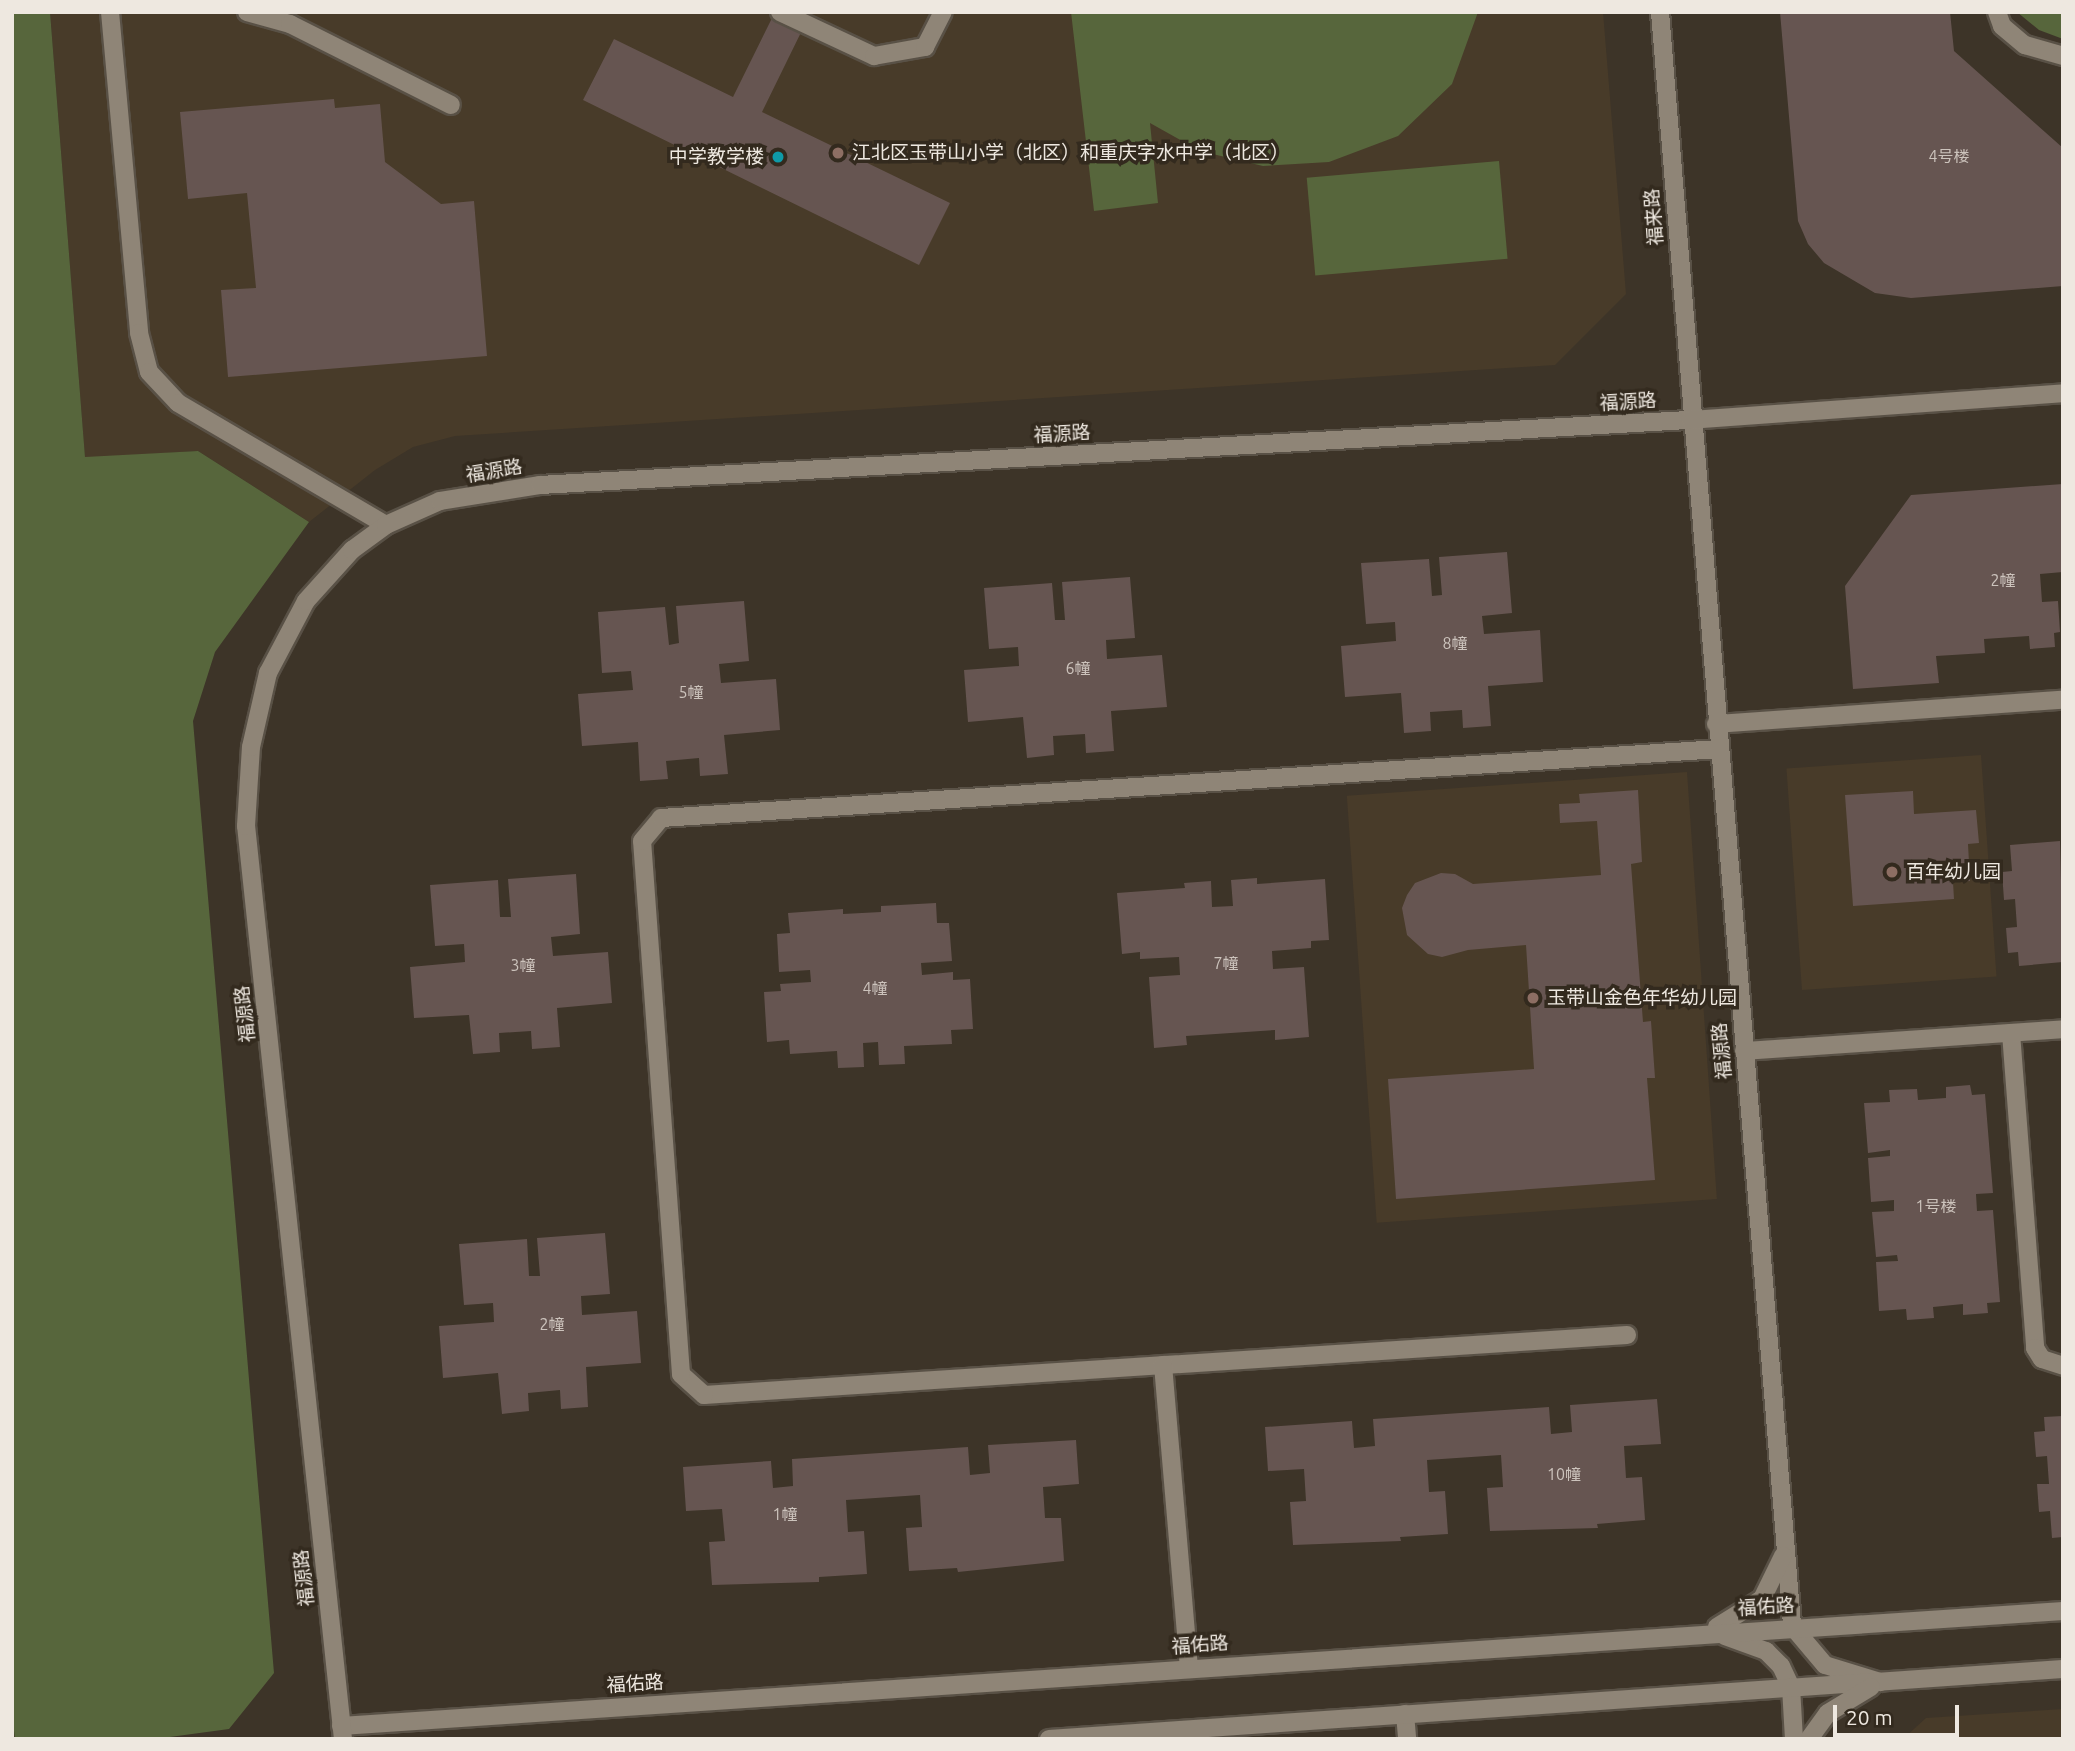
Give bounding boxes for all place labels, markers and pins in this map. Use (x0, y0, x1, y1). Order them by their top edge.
place label: 江北区玉带山小学（北区）和重庆字水中学（北区） (852, 142, 1289, 164)
marker: 江北区玉带山小学（北区）和重庆字水中学（北区） (830, 145, 846, 161)
place label: 中学教学楼 (669, 146, 764, 168)
marker: 中学教学楼 (770, 149, 786, 165)
place label: 百年幼儿园 (1906, 861, 2001, 883)
marker: 百年幼儿园 (1884, 864, 1900, 880)
place label: 玉带山金色年华幼儿园 (1547, 987, 1737, 1009)
marker: 玉带山金色年华幼儿园 (1525, 990, 1541, 1006)

